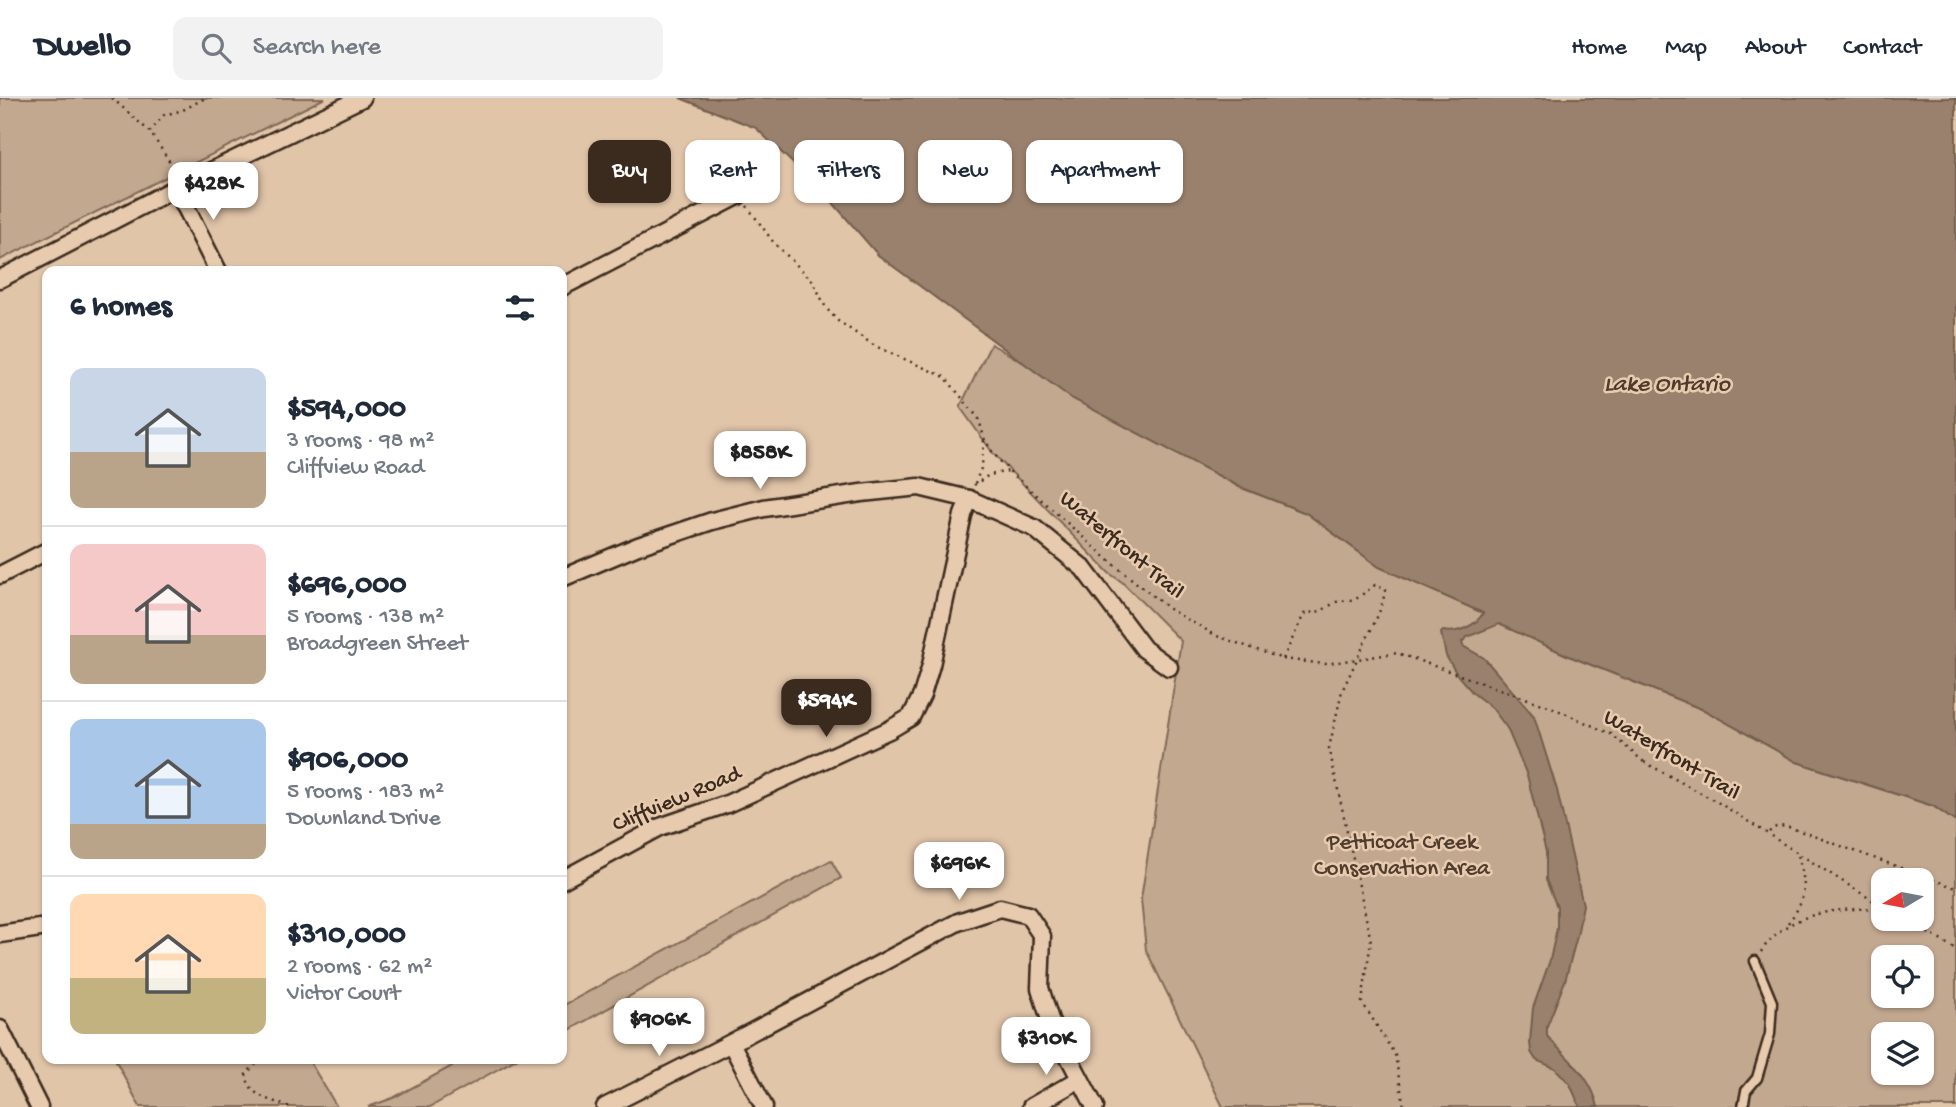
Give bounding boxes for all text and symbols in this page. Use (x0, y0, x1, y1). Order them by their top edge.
search box (173, 17, 663, 80)
text: Dwello (35, 29, 131, 67)
icon: search (197, 29, 235, 67)
text: Search here (253, 33, 381, 64)
text: Home (1571, 34, 1627, 63)
text: Map (1665, 34, 1707, 63)
text: About (1745, 34, 1805, 63)
text: Contact (1843, 34, 1921, 63)
chip: Buy (588, 140, 671, 203)
chip: Rent (685, 140, 780, 203)
chip: Filters (794, 140, 904, 203)
chip: New (918, 140, 1012, 203)
chip: Apartment (1026, 140, 1183, 203)
pin: $428K (164, 162, 262, 222)
text: $428K (184, 171, 242, 198)
icon: filters (501, 289, 539, 327)
text: 6 homes (70, 291, 172, 326)
water label: Lake Ontario (1604, 371, 1732, 400)
text: $594,000 (287, 393, 406, 428)
icon: home (126, 396, 210, 480)
text: 3 rooms · 98 m² (287, 428, 434, 455)
pin: $858K (711, 432, 809, 491)
text: $858K (730, 440, 790, 467)
text: Cliffview Road (287, 455, 424, 482)
street label: Waterfront Trail (1053, 486, 1189, 606)
text: $696,000 (287, 569, 406, 604)
icon: home (126, 572, 210, 656)
text: 5 rooms · 138 m² (287, 604, 444, 631)
text: Broadgreen Street (287, 631, 468, 658)
pin: $594K (777, 680, 875, 739)
text: $594K (797, 688, 855, 715)
street label: Waterfront Trail (1598, 705, 1744, 807)
text: $906,000 (287, 744, 408, 779)
icon: home (126, 747, 210, 831)
street label: Cliffview Road (609, 760, 747, 839)
text: 5 rooms · 183 m² (287, 779, 444, 806)
text: Downland Drive (287, 806, 441, 833)
park label: Petticoat Creek Conservation Area (1314, 830, 1491, 883)
pin: $696K (910, 842, 1008, 902)
text: $696K (930, 851, 988, 878)
north arrow (1871, 868, 1934, 931)
map controls (1871, 868, 1934, 1085)
text: $310,000 (287, 919, 406, 954)
icon: home (126, 922, 210, 1006)
button: locate (1871, 945, 1934, 1008)
text: 2 rooms · 62 m² (287, 954, 432, 981)
text: Victor Court (287, 981, 400, 1008)
pin: $906K (610, 998, 708, 1058)
text: $906K (629, 1007, 689, 1034)
pin: $310K (997, 1018, 1095, 1077)
button: layers (1871, 1022, 1934, 1085)
text: $310K (1017, 1026, 1075, 1053)

